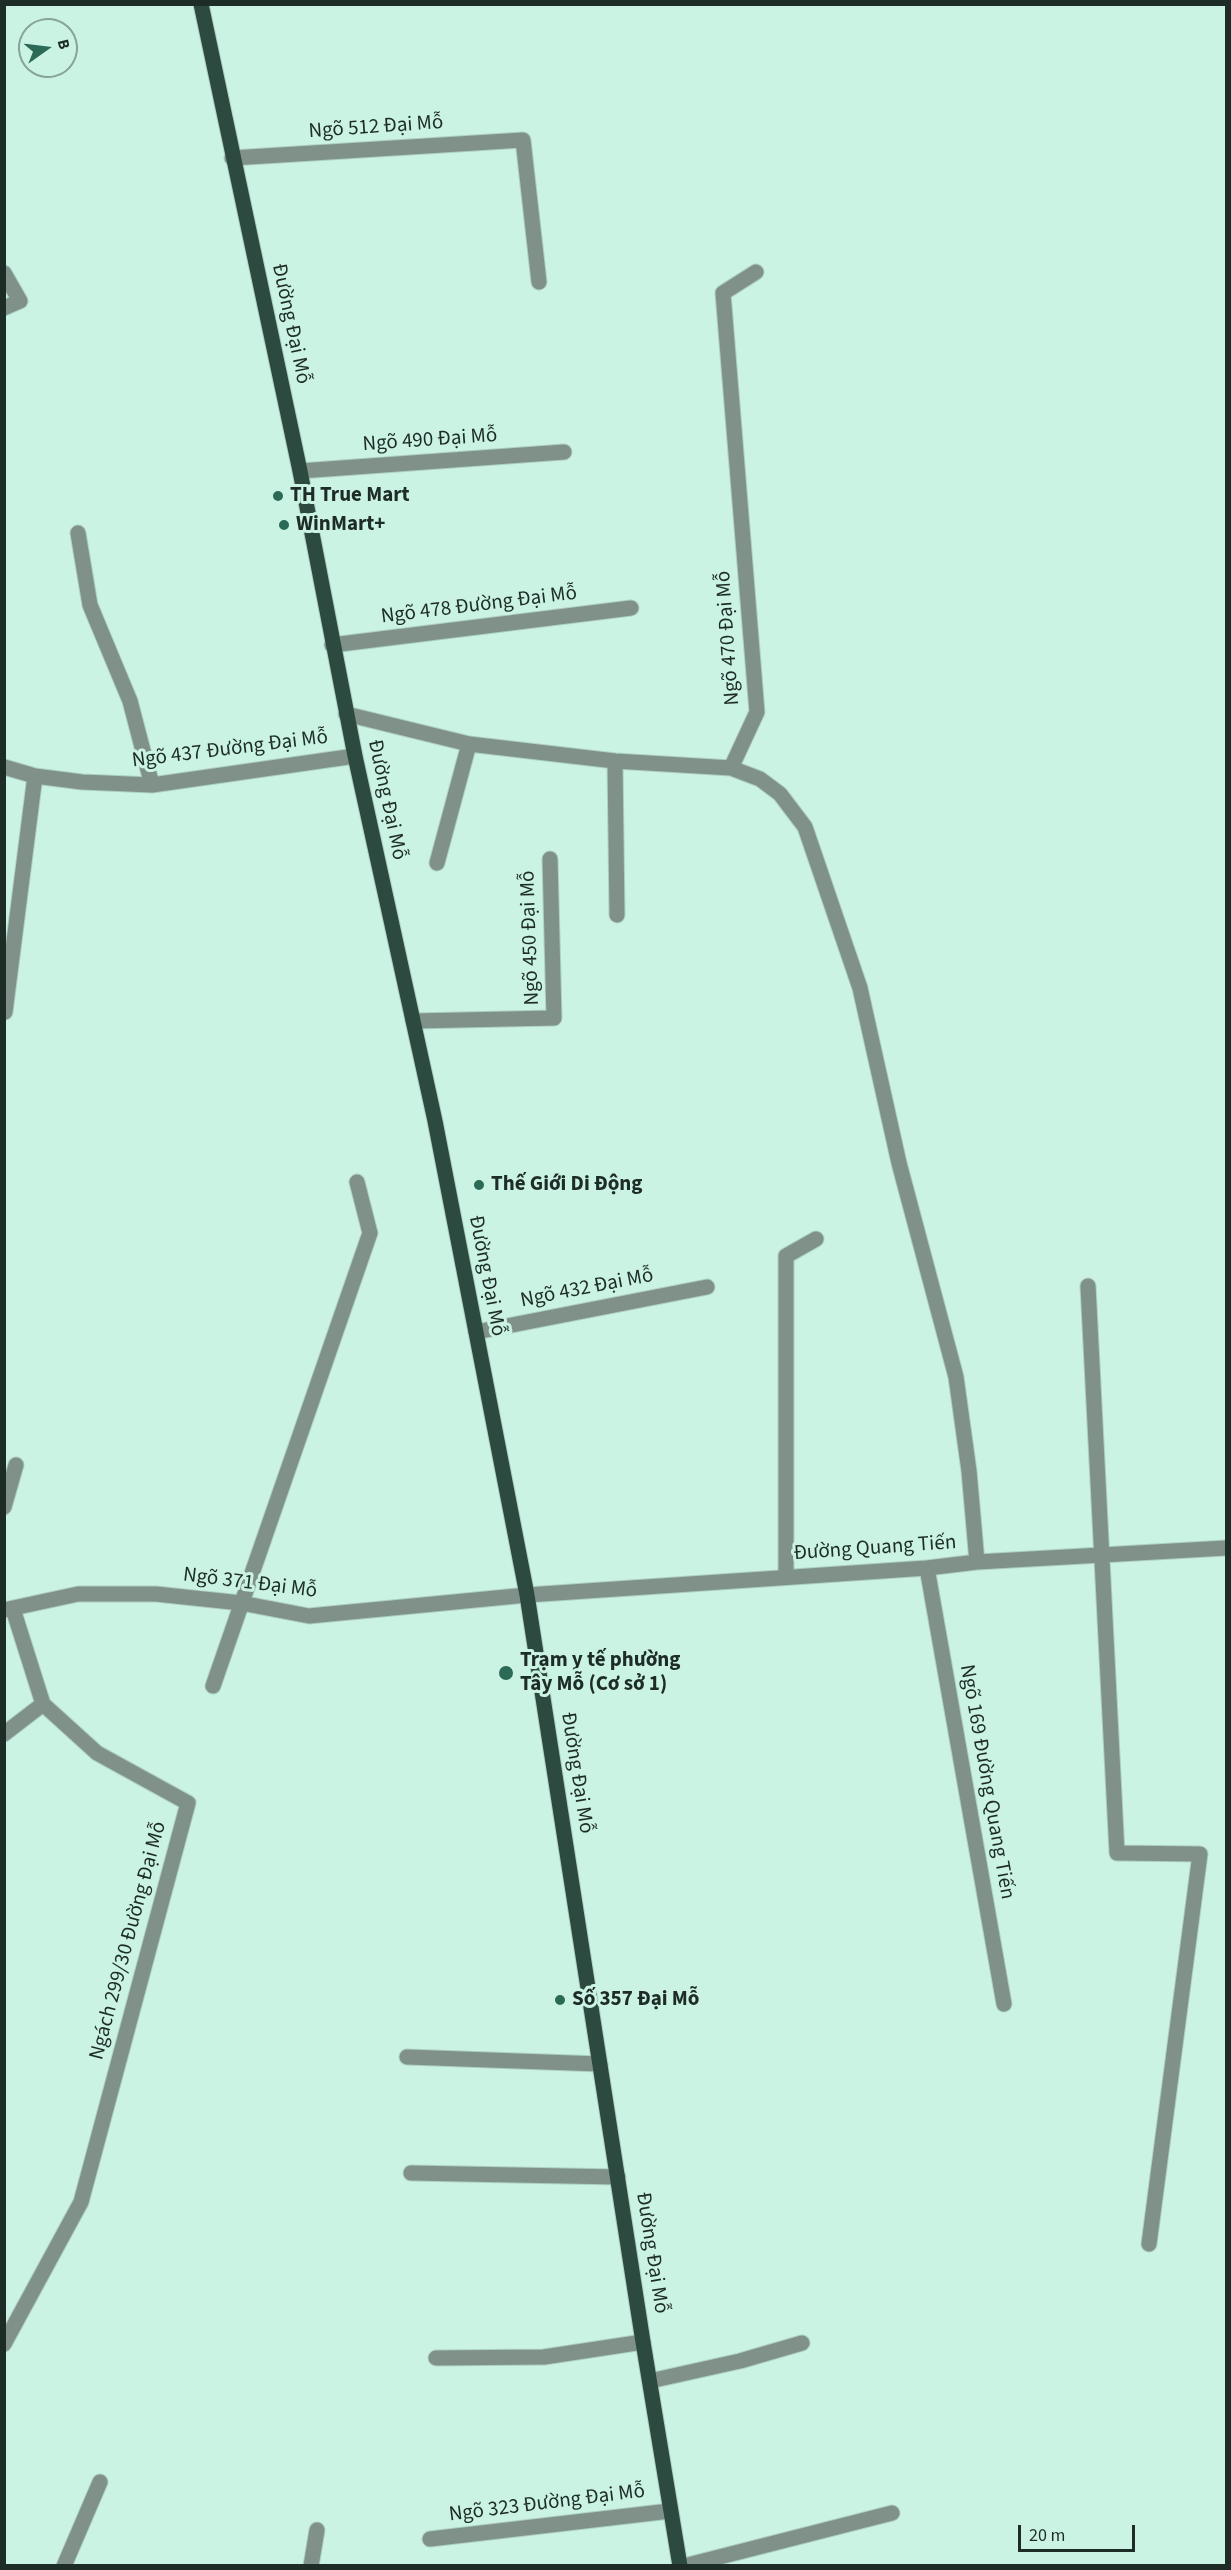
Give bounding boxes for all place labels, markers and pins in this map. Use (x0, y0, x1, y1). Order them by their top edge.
place label: TH True Mart (290, 483, 410, 509)
marker: TH True Mart (271, 489, 285, 503)
place label: WinMart+ (296, 512, 385, 538)
marker: WinMart+ (277, 518, 291, 532)
place label: Thế Giới Di Động (491, 1172, 643, 1198)
marker: Thế Giới Di Động (472, 1178, 486, 1192)
place label: Trạm y tế phường Tây Mỗ (Cơ sở 1) (520, 1648, 681, 1698)
marker: Trạm y tế phường Tây Mỗ (Cơ sở 1) (497, 1664, 515, 1682)
place label: Số 357 Đại Mỗ (572, 1987, 699, 2013)
marker: Số 357 Đại Mỗ (553, 1993, 567, 2007)

